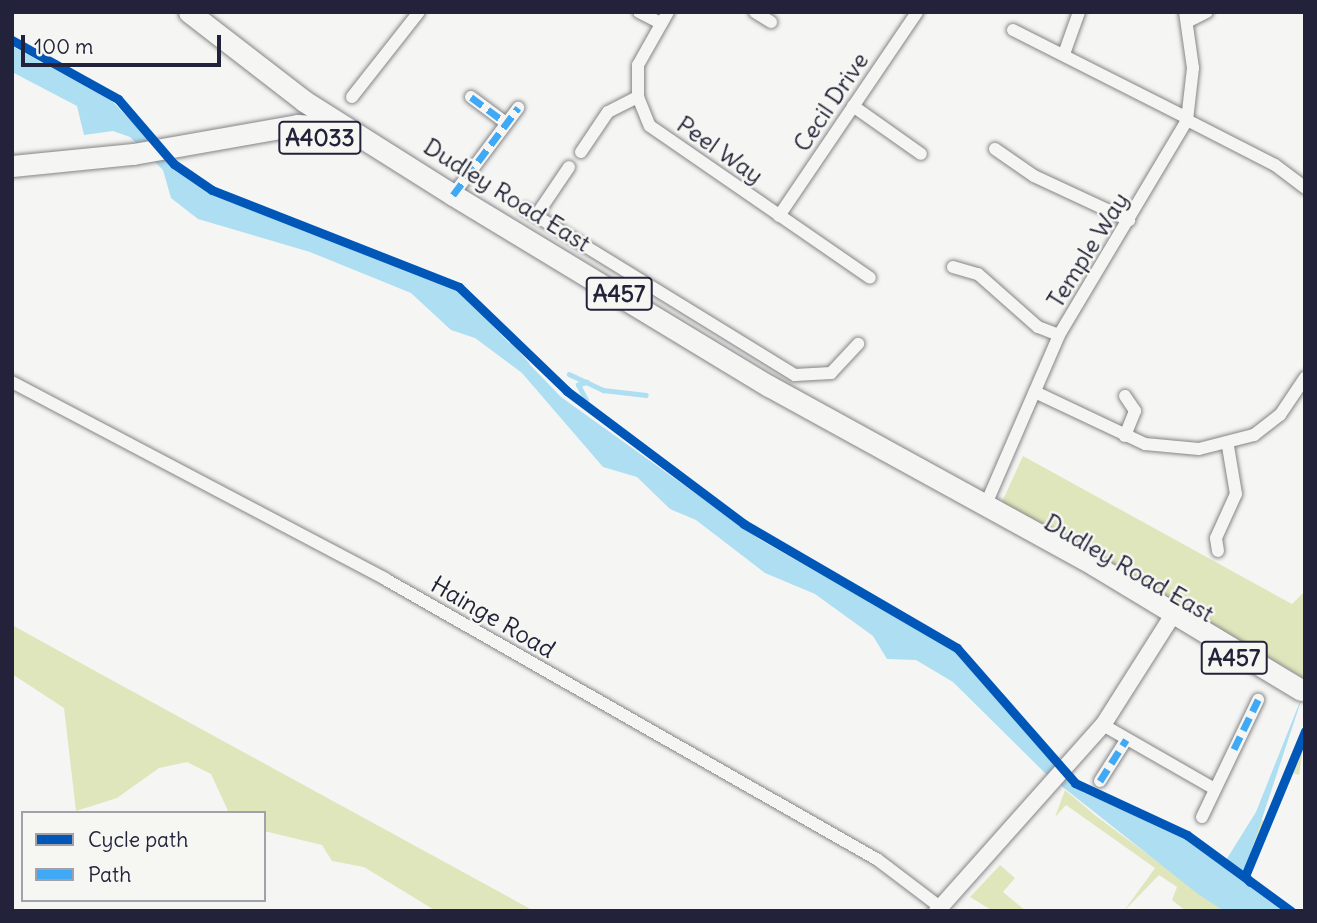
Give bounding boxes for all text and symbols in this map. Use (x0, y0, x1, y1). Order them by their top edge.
scale bar (24, 21, 224, 65)
text: 100 m (34, 33, 93, 60)
street label: Cecil Drive (787, 47, 875, 157)
street label: Peel Way (671, 110, 769, 190)
road number: A4033 (278, 119, 362, 158)
street label: Dudley Road East (418, 132, 596, 258)
street label: Temple Way (1041, 187, 1135, 313)
road number: A457 (584, 274, 654, 314)
street label: Dudley Road East (1039, 508, 1219, 628)
street label: Hainge Road (426, 570, 560, 664)
road number: A457 (1199, 638, 1269, 678)
legend (21, 811, 266, 902)
text: Cycle path (88, 826, 188, 853)
text: Path (88, 861, 131, 888)

